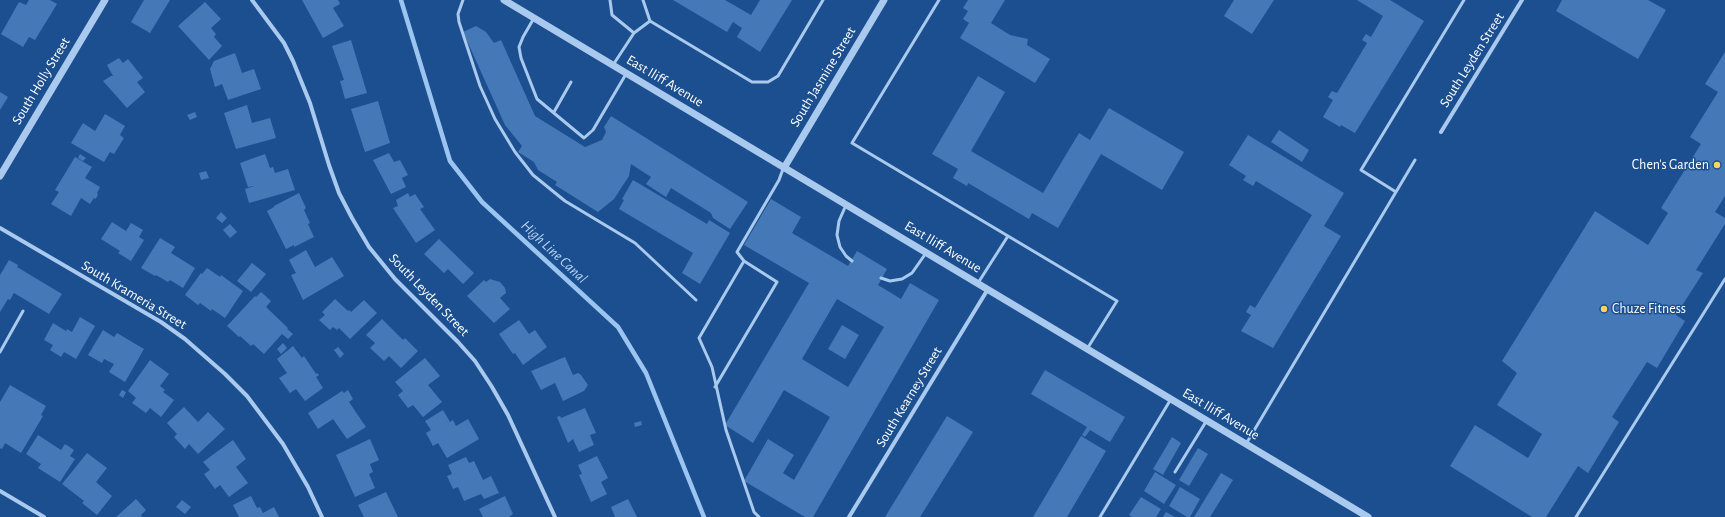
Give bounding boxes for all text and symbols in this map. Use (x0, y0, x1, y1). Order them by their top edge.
street label: South Leyden Street (1436, 10, 1508, 110)
street label: South Jasmine Street (787, 24, 859, 130)
street label: South Holly Street (8, 34, 74, 128)
street label: East Iliff Avenue (623, 51, 707, 111)
place label: Chen's Garden (1632, 157, 1709, 173)
marker: Chen's Garden (1712, 160, 1722, 170)
water label: High Line Canal (517, 217, 591, 287)
street label: East Iliff Avenue (901, 217, 985, 277)
street label: South Leyden Street (385, 250, 473, 340)
street label: South Krameria Street (78, 257, 190, 333)
place label: Chuze Fitness (1612, 301, 1686, 317)
marker: Chuze Fitness (1599, 304, 1609, 314)
street label: South Kearney Street (872, 344, 946, 450)
street label: East Iliff Avenue (1179, 384, 1263, 444)

